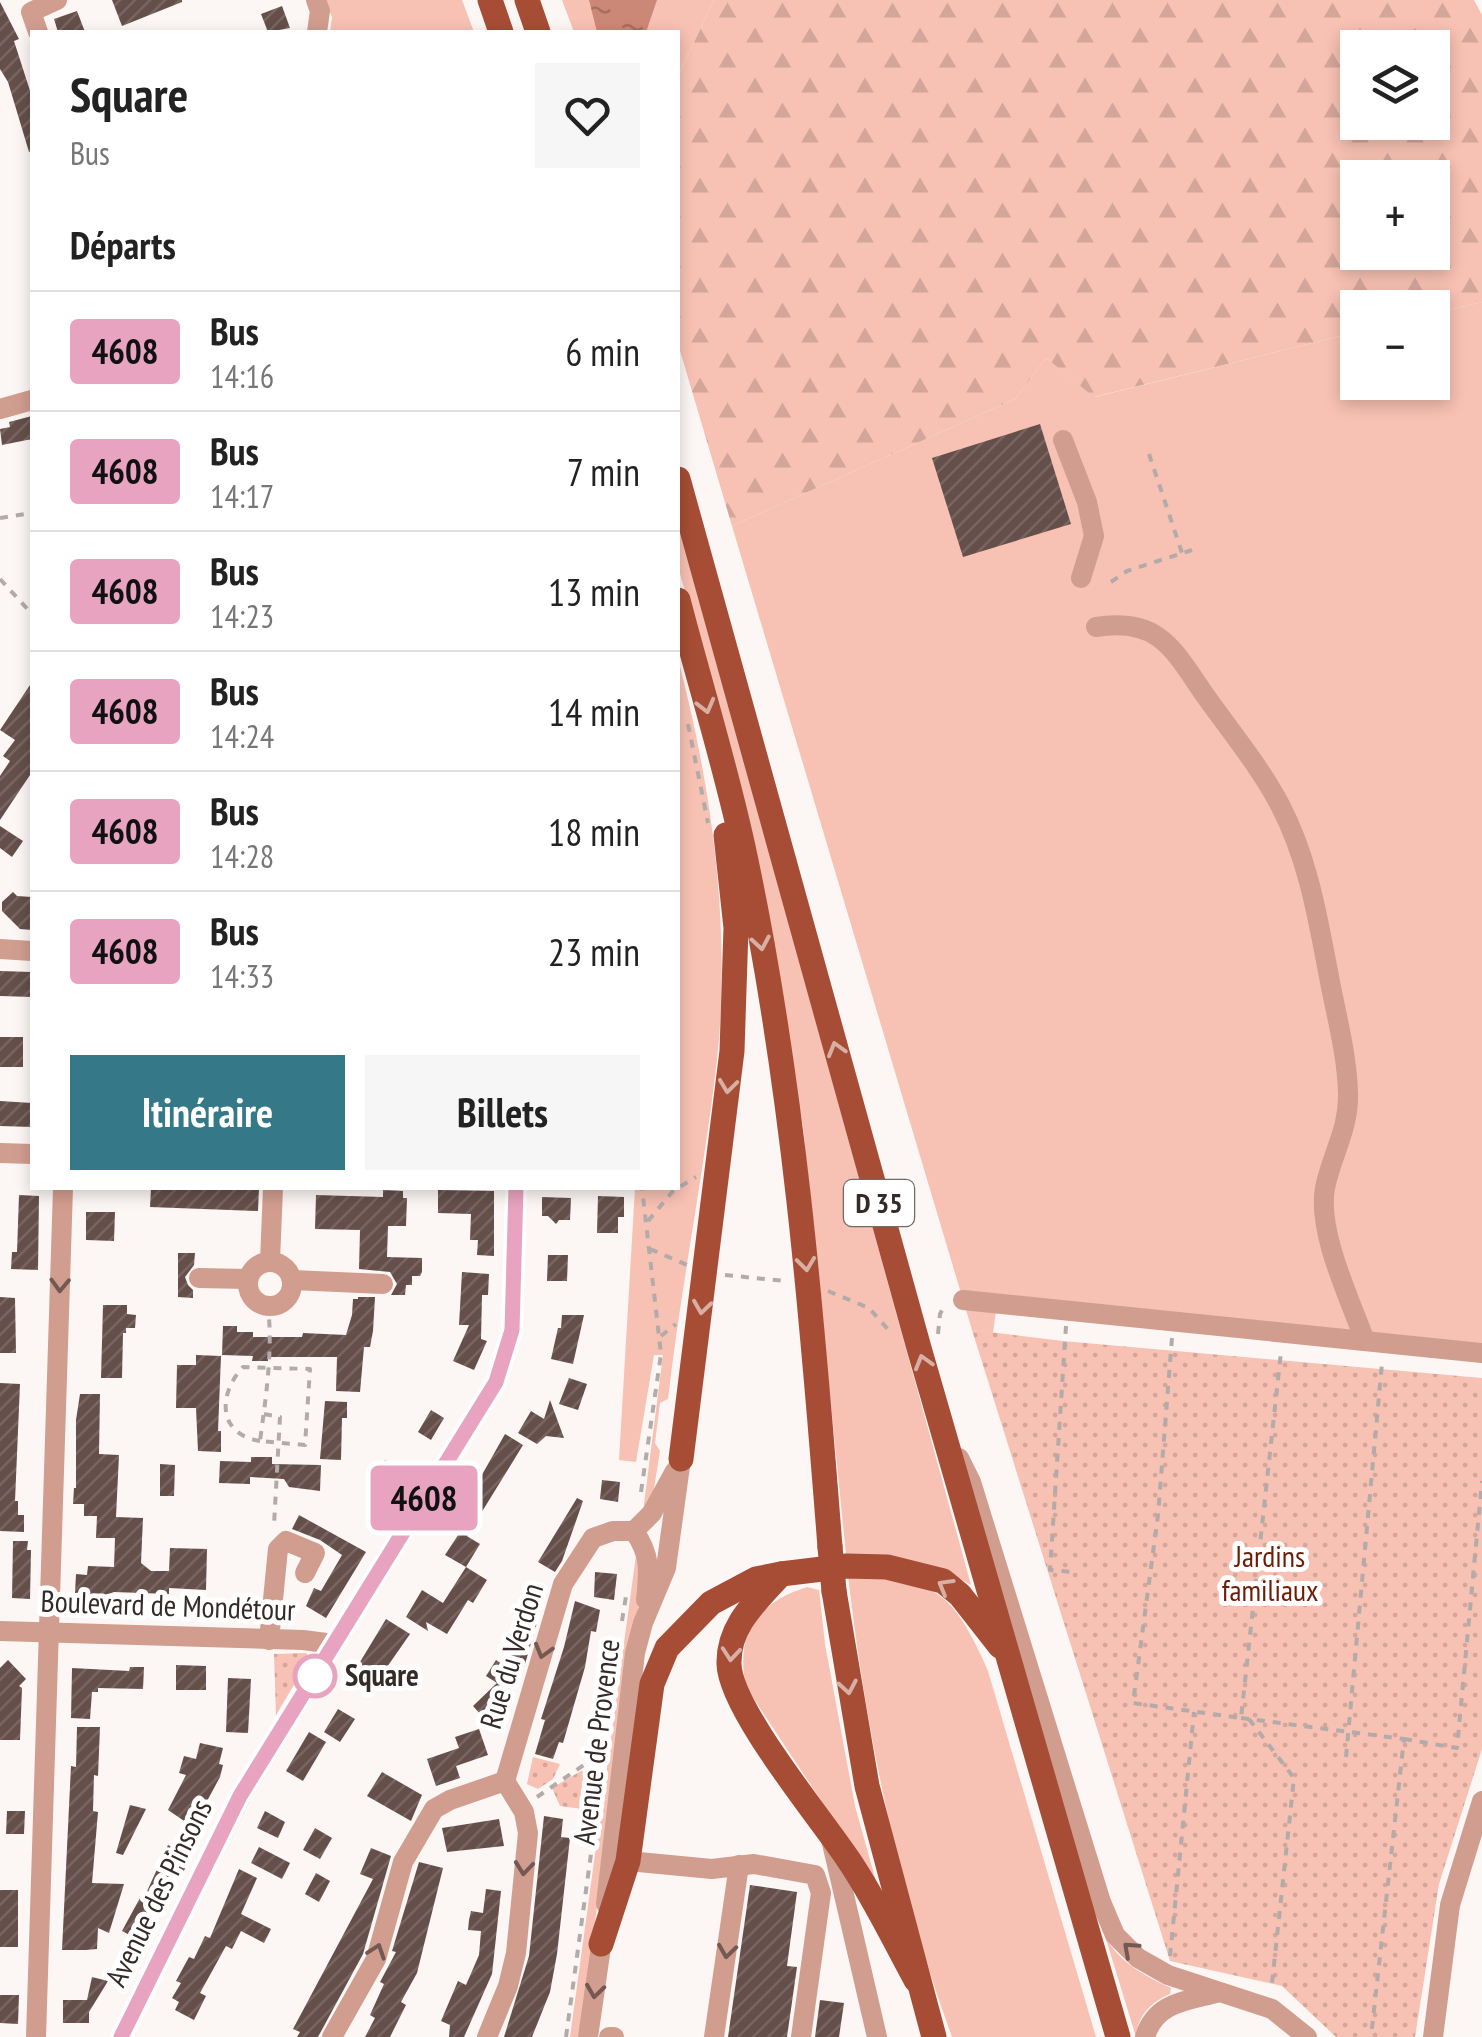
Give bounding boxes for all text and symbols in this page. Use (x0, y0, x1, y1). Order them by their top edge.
map controls (1340, 30, 1450, 400)
button: layers (1340, 30, 1450, 140)
text: Square (70, 63, 188, 125)
button: heart (535, 63, 640, 168)
text: Bus (70, 132, 110, 174)
button: + (1340, 160, 1450, 270)
text: Départs (70, 220, 176, 269)
button: − (1340, 290, 1450, 400)
text: Bus (210, 306, 259, 355)
text: 6 min (565, 327, 640, 376)
text: 4608 (92, 328, 158, 374)
text: 14:16 (210, 355, 274, 397)
text: Bus (210, 426, 259, 475)
text: 7 min (567, 447, 640, 496)
text: 4608 (92, 448, 158, 494)
text: 14:17 (210, 475, 274, 517)
text: Bus (210, 546, 259, 595)
text: 13 min (548, 567, 640, 616)
text: 4608 (92, 568, 158, 614)
text: 14:23 (210, 595, 274, 637)
text: Bus (210, 666, 259, 715)
text: 14 min (548, 687, 640, 736)
text: 4608 (92, 688, 158, 734)
one-way arrow (695, 697, 716, 714)
text: 14:24 (210, 715, 274, 757)
text: Bus (210, 786, 259, 835)
text: 18 min (548, 807, 640, 856)
text: 4608 (92, 808, 158, 854)
text: 14:28 (210, 835, 274, 877)
text: Bus (210, 906, 259, 955)
text: 23 min (548, 927, 640, 976)
text: 4608 (92, 928, 158, 974)
one-way arrow (750, 935, 771, 951)
text: 14:33 (210, 955, 274, 997)
one-way arrow (827, 1041, 848, 1058)
button: Itinéraire (70, 1055, 345, 1170)
button: Billets (365, 1055, 640, 1170)
one-way arrow (718, 1079, 739, 1095)
road number: D 35 (844, 1180, 914, 1226)
one-way arrow (795, 1257, 816, 1273)
one-way arrow (50, 1277, 71, 1293)
one-way arrow (692, 1299, 713, 1315)
one-way arrow (914, 1355, 935, 1372)
line badge: 4608 (354, 1466, 494, 1530)
text: 4608 (391, 1475, 457, 1521)
park label: Jardins familiaux (1222, 1536, 1318, 1609)
street label: Rue du Verdon (470, 1578, 551, 1733)
one-way arrow (938, 1579, 956, 1598)
street label: Boulevard de Mondétour (40, 1581, 297, 1628)
street label: Avenue de Provence (564, 1637, 628, 1847)
one-way arrow (534, 1642, 555, 1659)
one-way arrow (721, 1646, 742, 1662)
marker: Square (294, 1655, 336, 1697)
place label: Square (345, 1655, 419, 1694)
one-way arrow (837, 1678, 858, 1695)
street label: Avenue des Pinsons (95, 1792, 220, 1992)
one-way arrow (514, 1861, 535, 1877)
one-way arrow (1123, 1942, 1142, 1960)
one-way arrow (365, 1943, 385, 1961)
one-way arrow (717, 1943, 738, 1960)
one-way arrow (585, 1982, 606, 1999)

